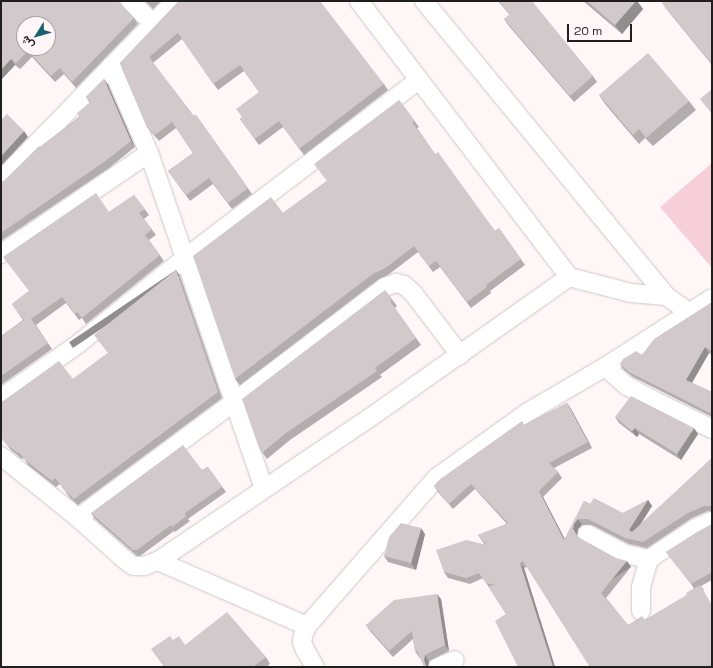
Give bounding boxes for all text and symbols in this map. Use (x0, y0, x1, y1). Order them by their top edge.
north arrow (16, 16, 56, 56)
scale bar (569, 16, 634, 42)
text: 20 m (574, 23, 602, 39)
text: ش (18, 33, 37, 52)

